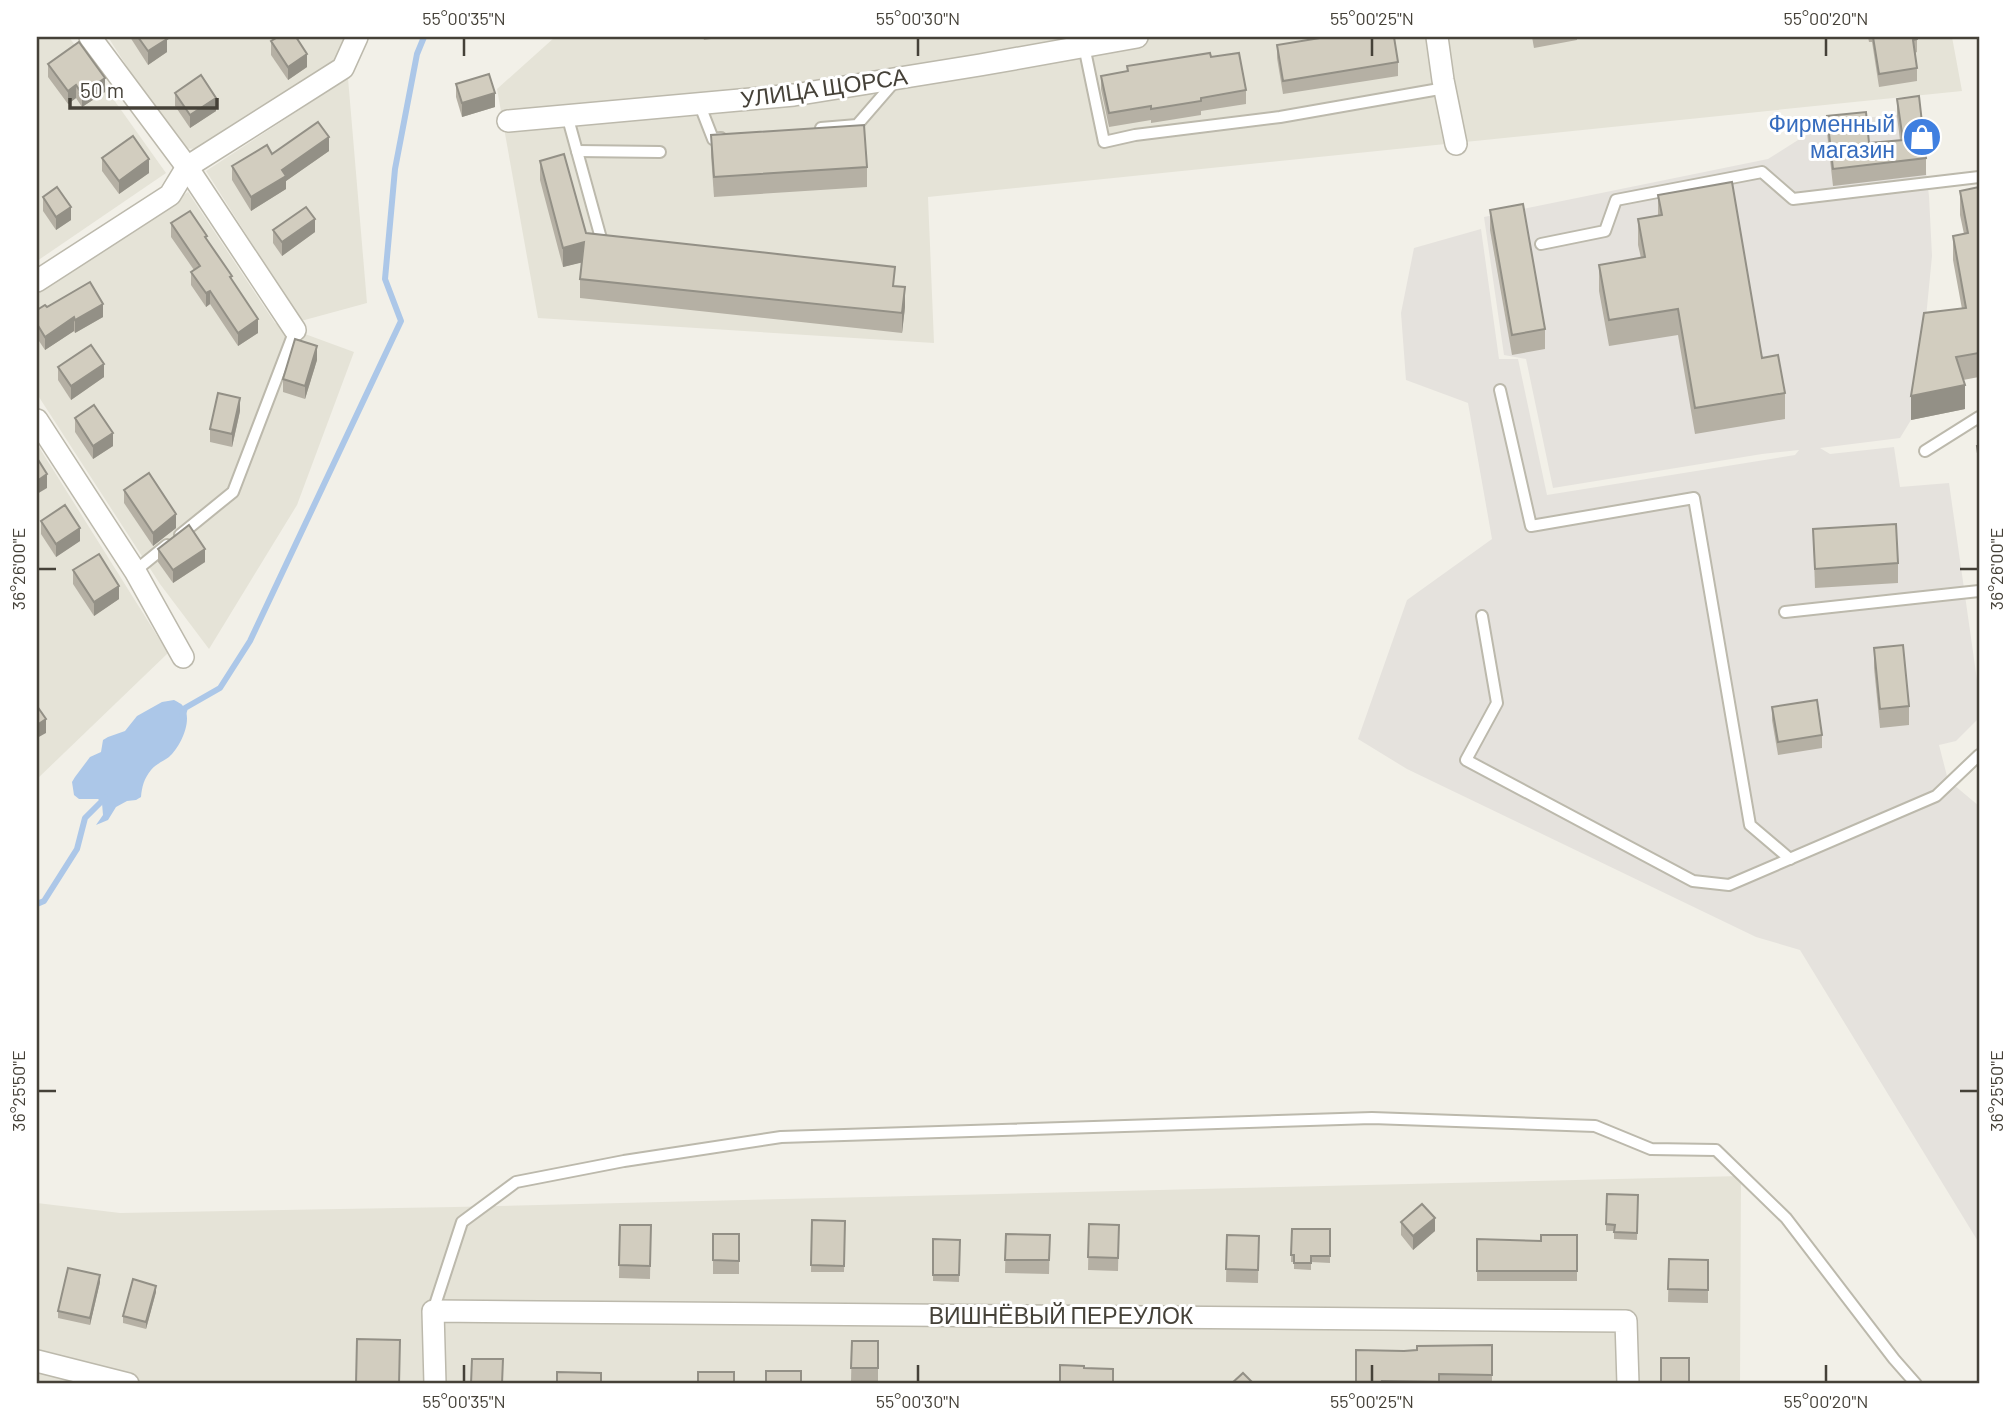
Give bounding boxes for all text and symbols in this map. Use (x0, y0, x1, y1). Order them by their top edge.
text: 55°00'35"N (422, 7, 506, 29)
text: 55°00'30"N (876, 7, 960, 29)
text: 55°00'25"N (1330, 7, 1414, 29)
text: 55°00'20"N (1784, 7, 1868, 29)
street label: УЛИЦА ЩОРСА (739, 61, 910, 113)
scale bar (70, 66, 217, 110)
text: 50 m (80, 77, 124, 102)
place label: Фирменный магазин (1768, 109, 1895, 163)
shop icon: Фирменный магазин (1901, 116, 1943, 158)
text: 36°26'00"E (7, 528, 29, 610)
text: 36°26'00"E (1985, 528, 2007, 610)
text: 36°25'50"E (7, 1050, 29, 1132)
text: 36°25'50"E (1985, 1050, 2007, 1132)
street label: ВИШНЁВЫЙ ПЕРЕУЛОК (929, 1301, 1194, 1329)
text: 55°00'35"N (422, 1390, 506, 1412)
text: 55°00'30"N (876, 1390, 960, 1412)
text: 55°00'25"N (1330, 1390, 1414, 1412)
text: 55°00'20"N (1784, 1390, 1868, 1412)

